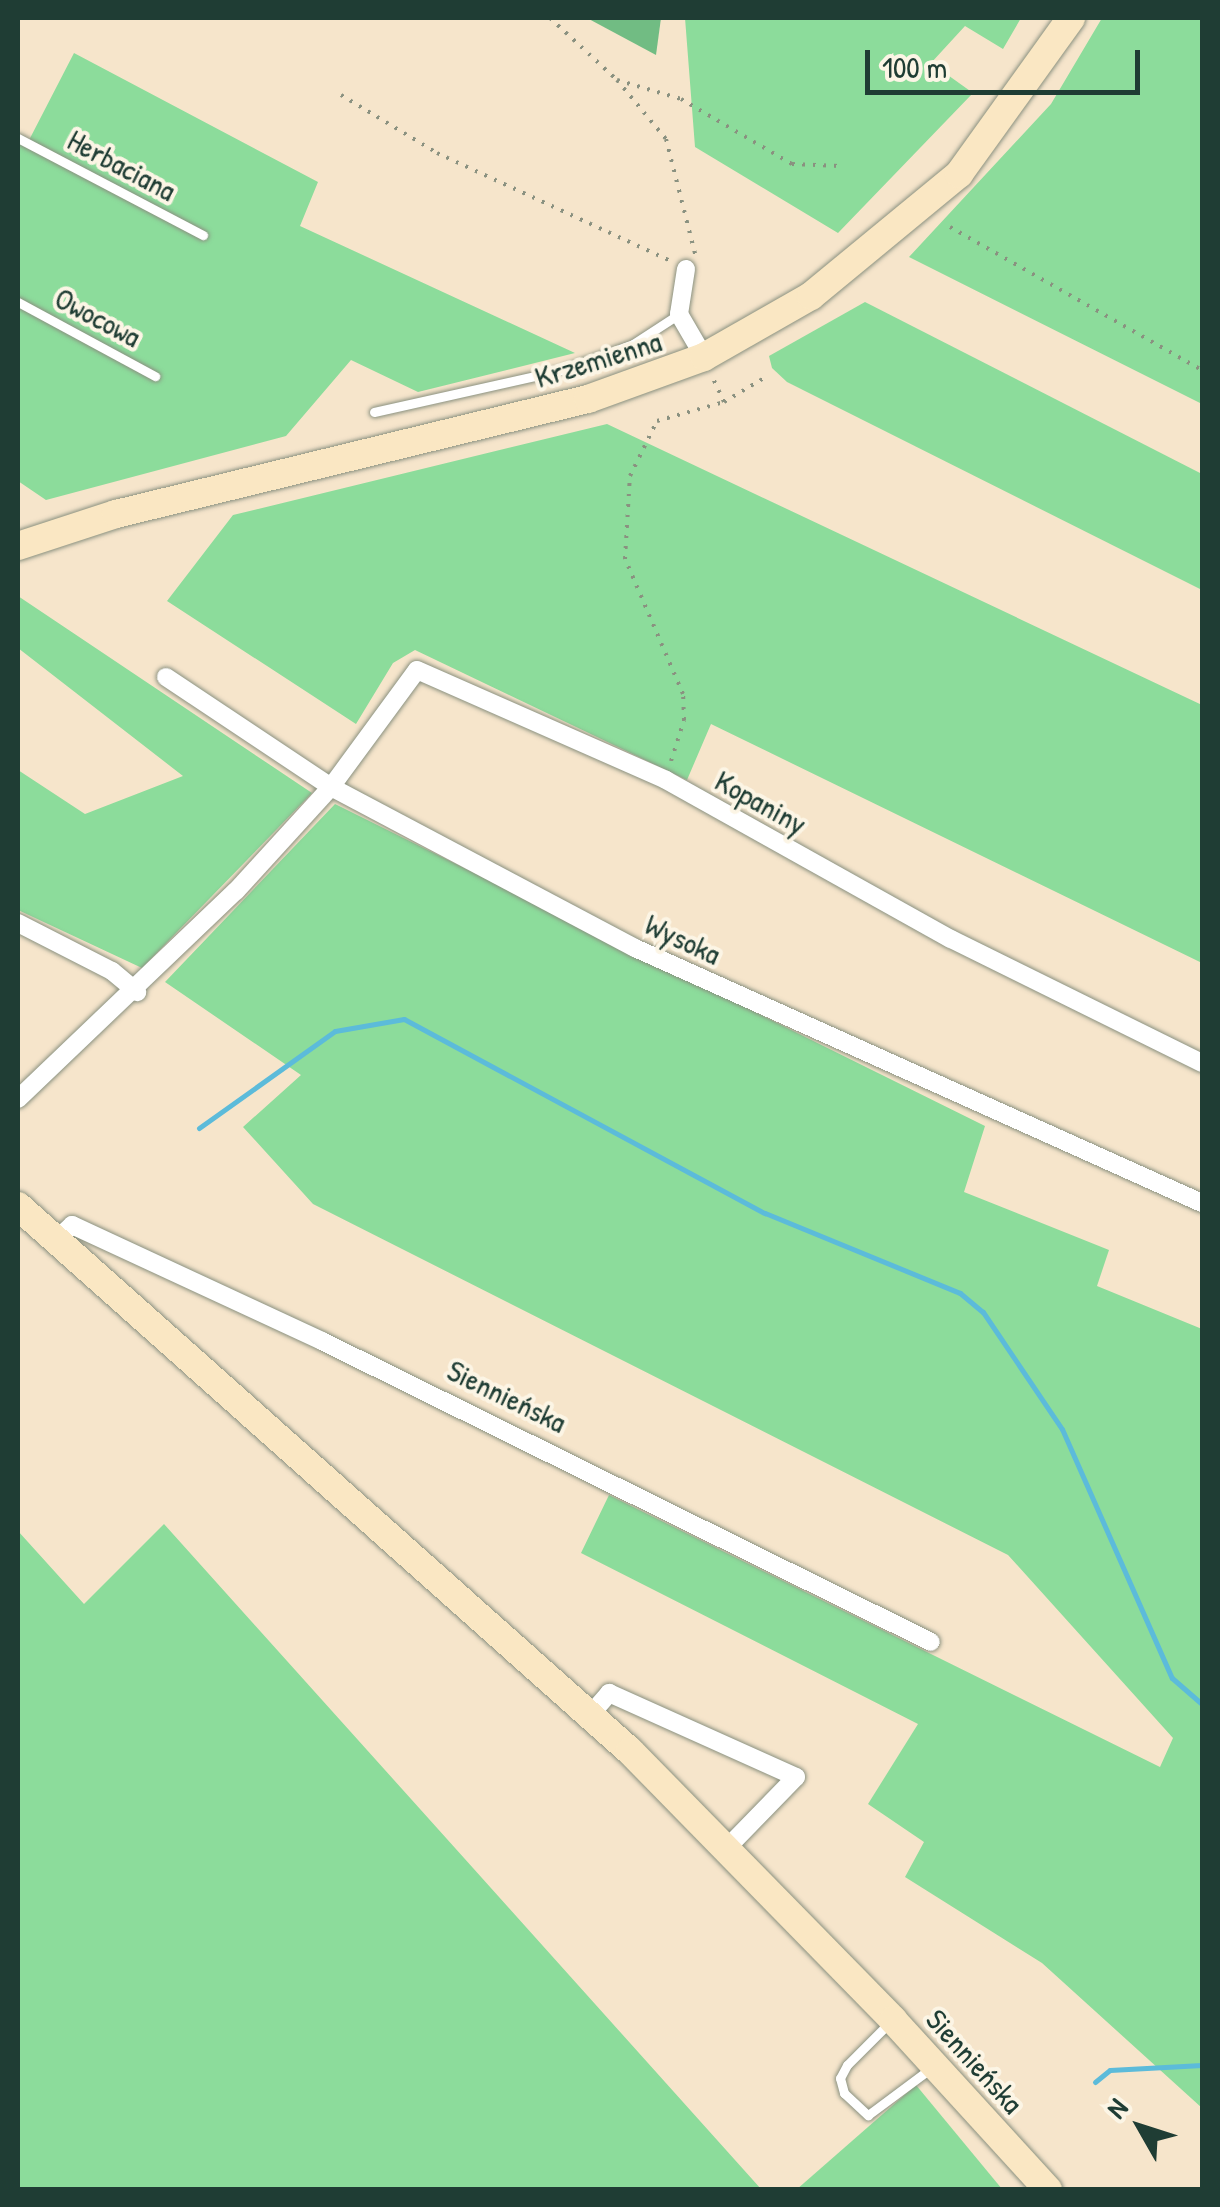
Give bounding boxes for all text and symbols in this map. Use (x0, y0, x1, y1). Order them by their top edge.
scale bar (870, 30, 1145, 92)
text: 100 m (882, 47, 947, 87)
street label: Herbaciana (62, 122, 182, 208)
street label: Owocowa (49, 280, 147, 354)
street label: Krzemienna (531, 323, 665, 395)
street label: Kopaniny (709, 762, 813, 842)
street label: Wysoka (640, 906, 726, 972)
street label: Siennieńska (442, 1352, 572, 1440)
street label: Siennieńska (919, 2002, 1031, 2120)
north arrow (1090, 2077, 1190, 2177)
text: N (1097, 2090, 1136, 2126)

